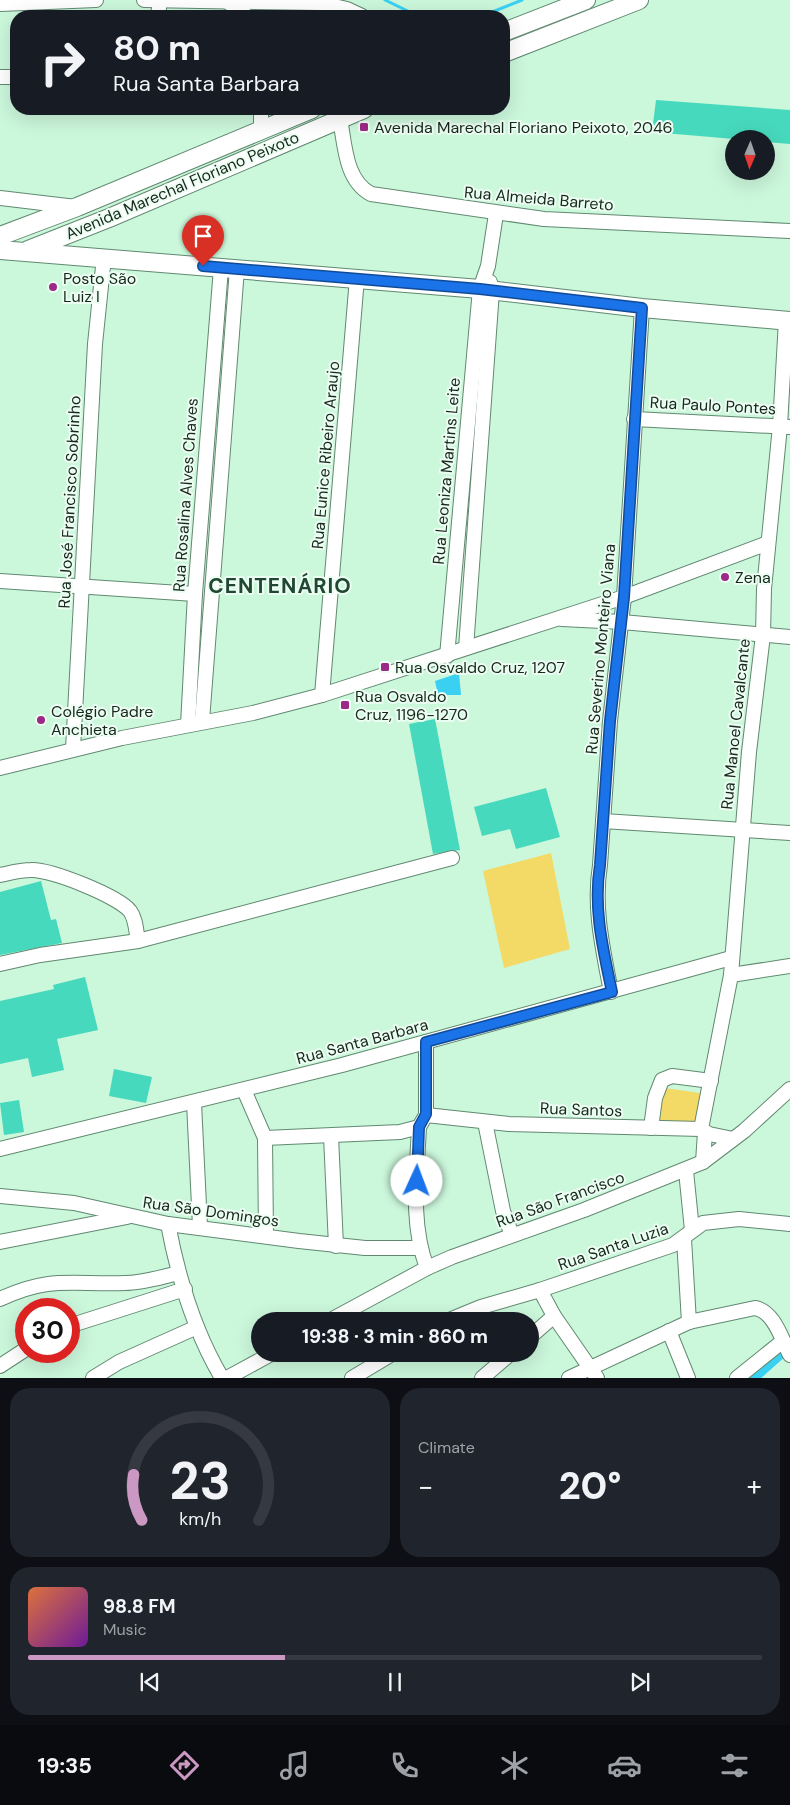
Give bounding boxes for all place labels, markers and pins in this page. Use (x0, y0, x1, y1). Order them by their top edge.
place label: Avenida Marechal Floriano Peixoto, 2046 (374, 117, 673, 138)
marker: Avenida Marechal Floriano Peixoto, 2046 (358, 121, 370, 133)
pin (182, 215, 224, 266)
place label: Posto São Luiz I (63, 268, 136, 307)
marker: Posto São Luiz I (47, 281, 59, 293)
place label: Zena (735, 567, 771, 588)
marker: Zena (719, 571, 731, 583)
place label: Rua Osvaldo Cruz, 1207 (395, 657, 565, 678)
marker: Rua Osvaldo Cruz, 1207 (379, 661, 391, 673)
place label: Rua Osvaldo Cruz, 1196-1270 (355, 686, 468, 725)
marker: Rua Osvaldo Cruz, 1196-1270 (339, 699, 351, 711)
place label: Colégio Padre Anchieta (51, 701, 153, 740)
marker: Colégio Padre Anchieta (35, 714, 47, 726)

